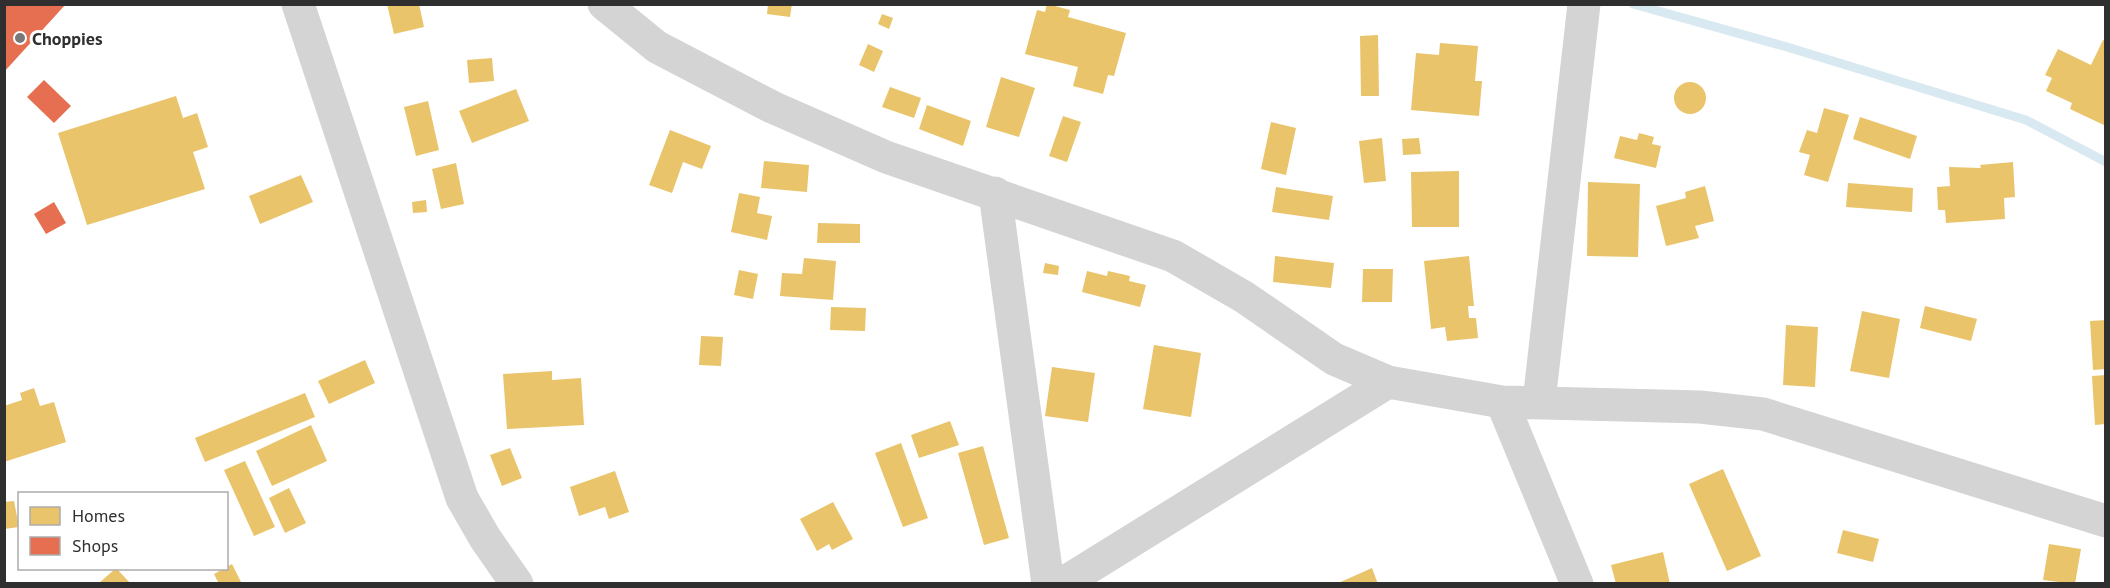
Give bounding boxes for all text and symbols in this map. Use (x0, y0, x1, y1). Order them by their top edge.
place label: Choppies (32, 27, 103, 50)
marker: Choppies (13, 31, 27, 45)
legend (18, 492, 228, 570)
text: Homes (72, 504, 125, 527)
text: Shops (72, 534, 118, 557)

